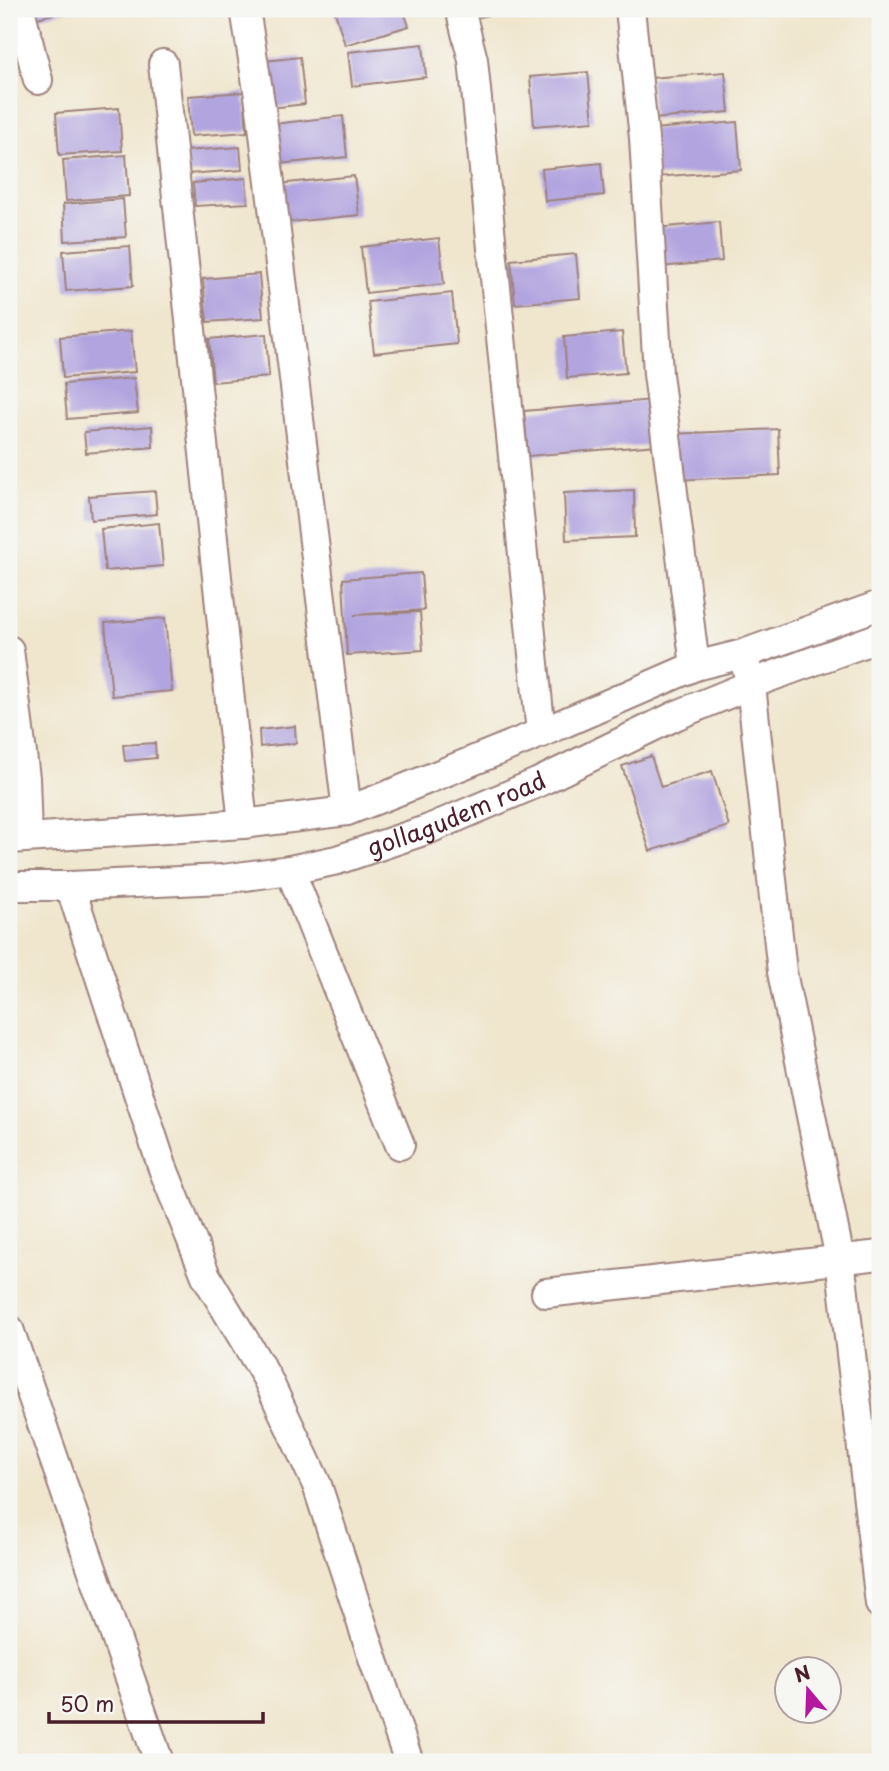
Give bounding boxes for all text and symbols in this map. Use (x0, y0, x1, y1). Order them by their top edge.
street label: gollagudem road (362, 761, 552, 865)
north arrow (774, 1656, 844, 1726)
text: N (790, 1657, 814, 1689)
scale bar (49, 1680, 262, 1724)
text: 50 m (60, 1687, 114, 1719)

